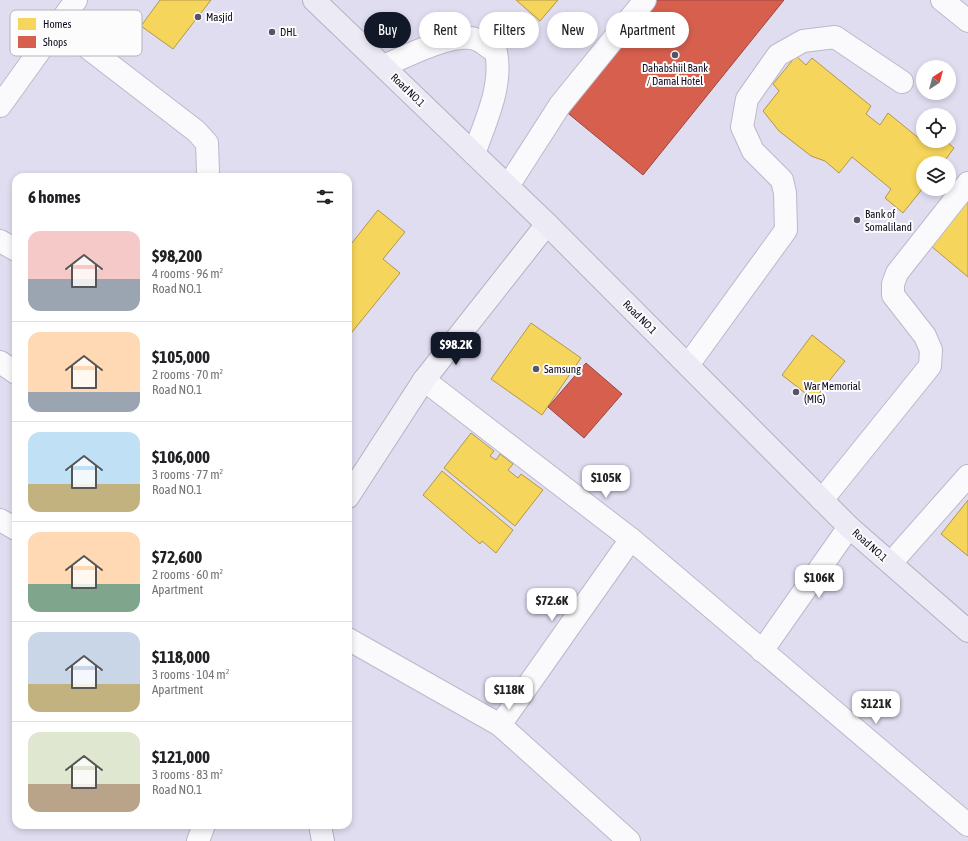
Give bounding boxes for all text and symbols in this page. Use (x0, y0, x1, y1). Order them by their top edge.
legend (10, 10, 142, 56)
place label: Masjid (206, 11, 233, 23)
marker: Masjid (193, 12, 203, 22)
chip: Buy (364, 12, 411, 48)
chip: Rent (419, 12, 471, 48)
chip: Filters (479, 12, 539, 48)
chip: New (547, 12, 598, 48)
chip: Apartment (606, 12, 689, 48)
text: Homes (43, 18, 71, 30)
place label: DHL (280, 26, 298, 38)
marker: DHL (267, 27, 277, 37)
text: Shops (43, 36, 67, 48)
marker: Dahabshiil Bank / Damal Hotel (670, 50, 680, 60)
north arrow (916, 60, 956, 100)
map controls (916, 60, 956, 196)
place label: Dahabshiil Bank / Damal Hotel (642, 62, 708, 87)
street label: Road NO.1 (389, 71, 427, 109)
button: locate (916, 108, 956, 148)
button: layers (916, 156, 956, 196)
icon: filters (314, 186, 336, 208)
text: 6 homes (28, 187, 81, 207)
place label: Bank of Somaliland (865, 208, 912, 233)
marker: Bank of Somaliland (852, 215, 862, 225)
text: $98,200 (152, 246, 202, 266)
icon: home (60, 247, 108, 295)
text: 4 rooms · 96 m² (152, 266, 223, 281)
text: Road NO.1 (152, 281, 202, 296)
street label: Road NO.1 (621, 298, 659, 336)
pin: $98.2K (423, 332, 489, 366)
text: $98.2K (440, 337, 472, 352)
text: $105,000 (152, 347, 210, 367)
icon: home (60, 348, 108, 396)
place label: Samsung (544, 363, 581, 375)
marker: Samsung (531, 364, 541, 374)
text: 2 rooms · 70 m² (152, 367, 223, 382)
place label: War Memorial (MIG) (804, 380, 861, 405)
text: Road NO.1 (152, 382, 202, 397)
marker: War Memorial (MIG) (791, 387, 801, 397)
text: $106,000 (152, 447, 210, 467)
icon: home (60, 448, 108, 496)
pin: $105K (578, 465, 634, 499)
text: 3 rooms · 77 m² (152, 467, 223, 482)
text: $105K (591, 470, 621, 485)
text: Road NO.1 (152, 482, 202, 497)
street label: Road NO.1 (850, 526, 890, 564)
text: $72,600 (152, 547, 202, 567)
icon: home (60, 548, 108, 596)
pin: $106K (791, 565, 847, 599)
text: 2 rooms · 60 m² (152, 567, 223, 582)
text: $106K (804, 570, 834, 585)
text: Apartment (152, 582, 203, 597)
pin: $72.6K (519, 588, 585, 622)
text: $72.6K (536, 593, 568, 608)
text: $118,000 (152, 647, 210, 667)
icon: home (60, 648, 108, 696)
text: 3 rooms · 104 m² (152, 667, 229, 682)
pin: $118K (481, 677, 537, 711)
text: Apartment (152, 682, 203, 697)
text: $118K (494, 682, 524, 697)
pin: $121K (848, 691, 904, 725)
text: $121K (861, 696, 891, 711)
text: $121,000 (152, 747, 210, 767)
icon: home (60, 748, 108, 796)
text: 3 rooms · 83 m² (152, 767, 223, 782)
text: Road NO.1 (152, 782, 202, 797)

